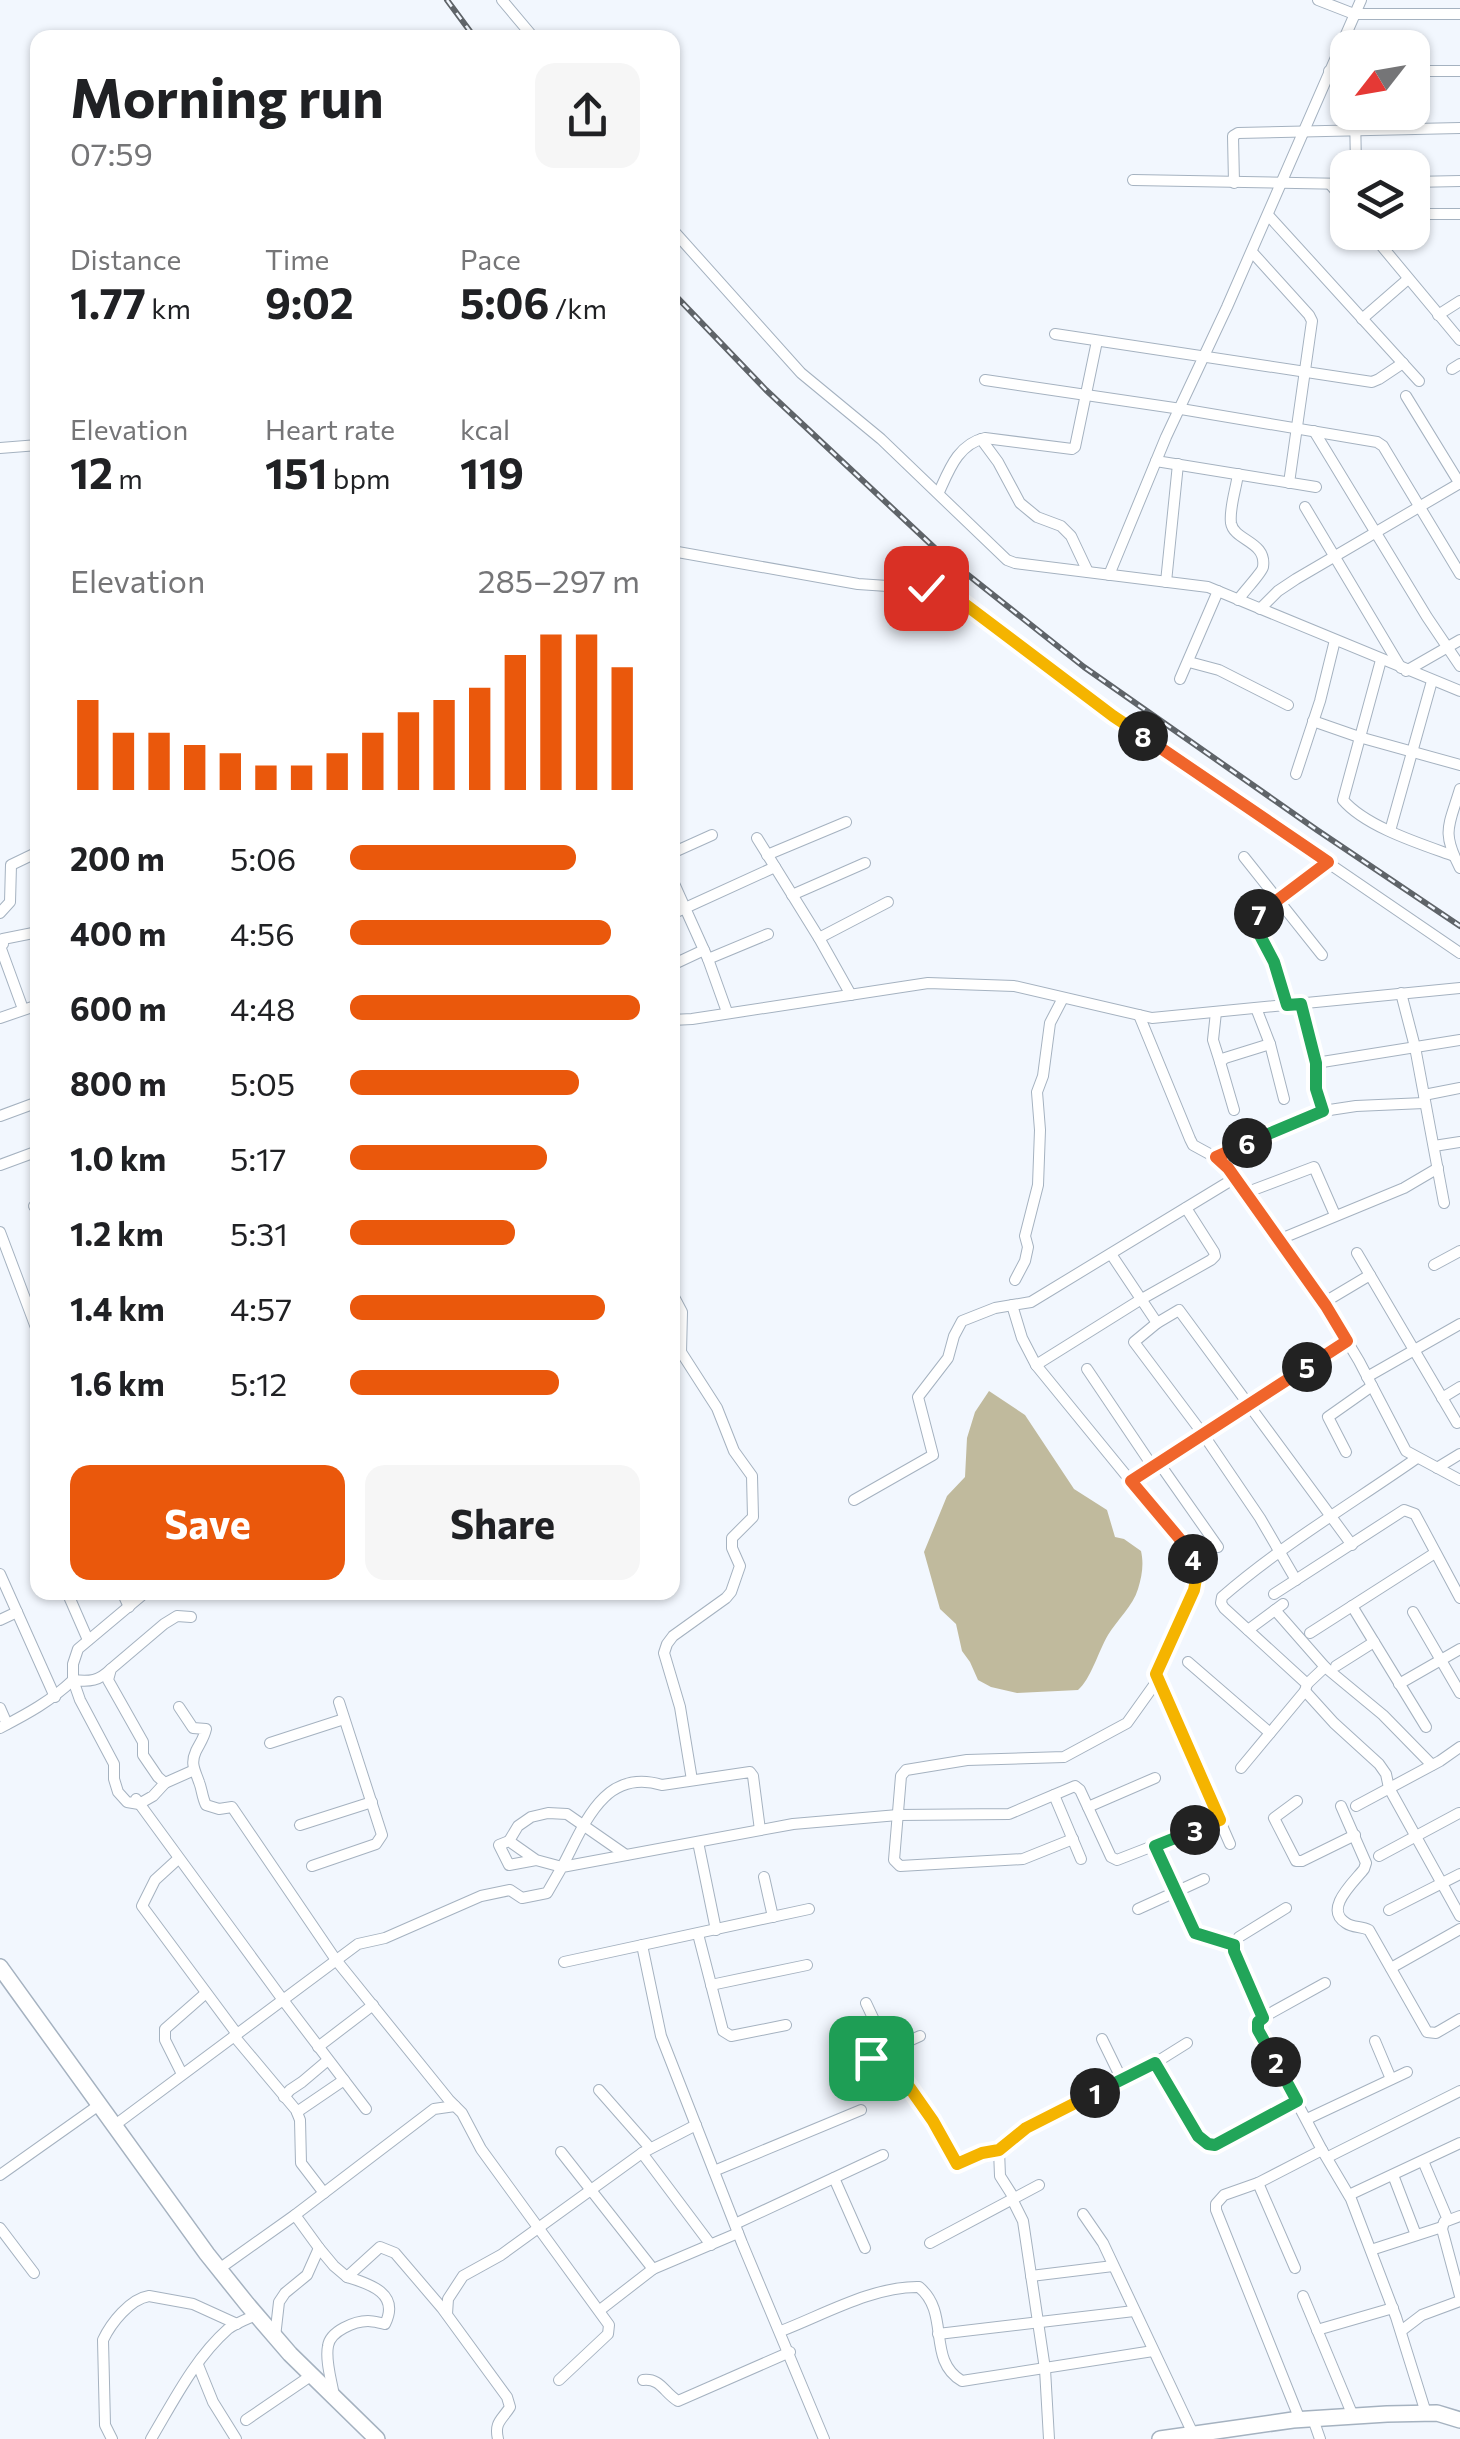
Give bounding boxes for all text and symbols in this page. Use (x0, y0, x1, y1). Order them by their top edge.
north arrow (1330, 30, 1430, 130)
map controls (1330, 30, 1430, 250)
text: Morning run (70, 62, 384, 129)
button: share (535, 63, 640, 168)
text: 07:59 (70, 133, 153, 173)
button: layers (1330, 150, 1430, 250)
text: Distance (70, 242, 181, 276)
text: Time (265, 242, 329, 276)
text: Pace (460, 242, 521, 276)
text: 1.77 (70, 276, 146, 328)
text: 9:02 (265, 276, 354, 328)
text: 5:06 (460, 276, 549, 328)
text: km (146, 291, 191, 325)
text: /km (549, 291, 607, 325)
text: Elevation (70, 412, 188, 446)
text: Heart rate (265, 412, 395, 446)
text: kcal (460, 412, 510, 446)
text: 12 (70, 446, 113, 498)
text: 151 (265, 446, 328, 498)
text: 119 (460, 446, 524, 498)
text: m (113, 461, 143, 495)
text: bpm (328, 461, 390, 495)
pin (884, 546, 969, 631)
text: Elevation (70, 560, 205, 600)
text: 285–297 m (478, 560, 640, 600)
icon: check (899, 561, 954, 616)
pin: 8 (1118, 711, 1168, 761)
text: 8 (1134, 719, 1152, 753)
text: 200 m (70, 838, 165, 878)
text: 5:06 (230, 838, 296, 878)
pin: 7 (1234, 889, 1284, 939)
text: 7 (1251, 897, 1267, 931)
text: 400 m (70, 913, 166, 953)
text: 4:56 (230, 913, 295, 953)
text: 600 m (70, 988, 166, 1028)
text: 4:48 (230, 988, 295, 1028)
text: 800 m (70, 1063, 166, 1103)
text: 5:05 (230, 1063, 295, 1103)
pin: 6 (1222, 1118, 1272, 1168)
text: 6 (1238, 1126, 1256, 1160)
text: 1.0 km (70, 1138, 166, 1178)
text: 5:17 (230, 1138, 287, 1178)
text: 1.2 km (70, 1213, 164, 1253)
text: 5:31 (230, 1213, 288, 1253)
text: 1.4 km (70, 1288, 165, 1328)
text: 4:57 (230, 1288, 292, 1328)
pin: 5 (1282, 1342, 1332, 1392)
text: 5 (1299, 1350, 1315, 1384)
text: 1.6 km (70, 1363, 165, 1403)
text: 5:12 (230, 1363, 287, 1403)
button: Save (70, 1465, 345, 1580)
button: Share (365, 1465, 640, 1580)
pin: 4 (1168, 1534, 1218, 1584)
text: 4 (1184, 1542, 1202, 1576)
pin: 3 (1170, 1805, 1220, 1855)
text: 3 (1187, 1813, 1203, 1847)
pin (829, 2016, 914, 2101)
icon: arrive (844, 2031, 899, 2086)
pin: 2 (1251, 2037, 1301, 2087)
text: 2 (1268, 2045, 1284, 2079)
pin: 1 (1070, 2068, 1120, 2118)
text: 1 (1089, 2076, 1101, 2110)

